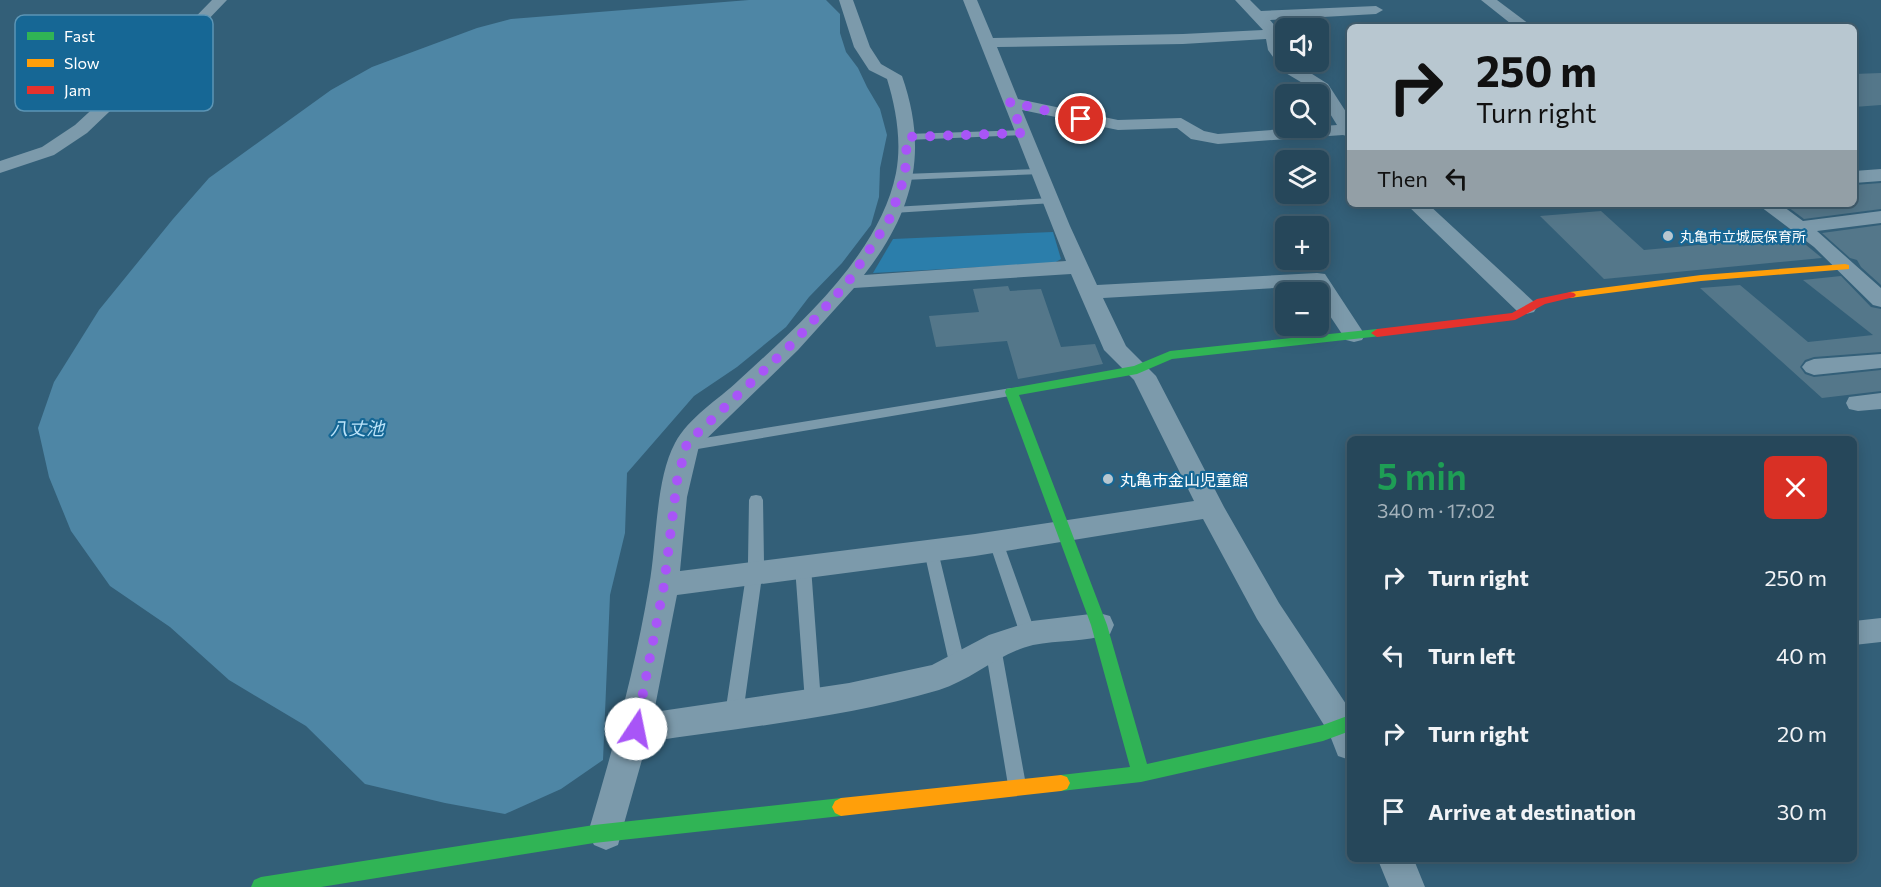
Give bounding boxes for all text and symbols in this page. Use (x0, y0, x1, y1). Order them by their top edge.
legend (15, 15, 213, 111)
map controls (1275, 18, 1329, 336)
button: sound (1275, 18, 1329, 72)
text: Fast (64, 26, 95, 45)
text: 250 m (1476, 44, 1597, 96)
icon: right (1377, 48, 1455, 126)
text: Slow (64, 53, 100, 72)
text: Jam (64, 80, 91, 99)
button: search (1275, 84, 1329, 138)
pin (1055, 93, 1106, 144)
text: Turn right (1476, 96, 1596, 129)
icon: arrive (1064, 102, 1097, 135)
button: layers (1275, 150, 1329, 204)
icon: left (1440, 162, 1473, 195)
text: Then (1377, 165, 1428, 192)
button: + (1275, 216, 1329, 270)
place label: 丸亀市立城辰保育所 (1680, 228, 1806, 245)
marker: 丸亀市立城辰保育所 (1661, 229, 1675, 243)
button: − (1275, 282, 1329, 336)
water label: 八丈池 (330, 417, 386, 439)
text: 5 min (1377, 453, 1467, 497)
button: close (1764, 456, 1827, 519)
place label: 丸亀市金山児童館 (1120, 470, 1248, 489)
marker: 丸亀市金山児童館 (1101, 472, 1115, 486)
text: 340 m · 17:02 (1377, 498, 1495, 522)
icon: right (1377, 561, 1410, 594)
text: Turn right (1428, 564, 1529, 591)
text: 250 m (1764, 564, 1827, 591)
icon: left (1377, 639, 1410, 672)
text: Turn left (1428, 642, 1515, 669)
text: 40 m (1776, 642, 1827, 669)
position arrow (604, 697, 668, 761)
icon: right (1377, 717, 1410, 750)
text: Turn right (1428, 720, 1529, 747)
text: 20 m (1777, 720, 1827, 747)
icon: arrive (1377, 795, 1410, 828)
text: Arrive at destination (1428, 798, 1636, 825)
text: 30 m (1777, 798, 1827, 825)

